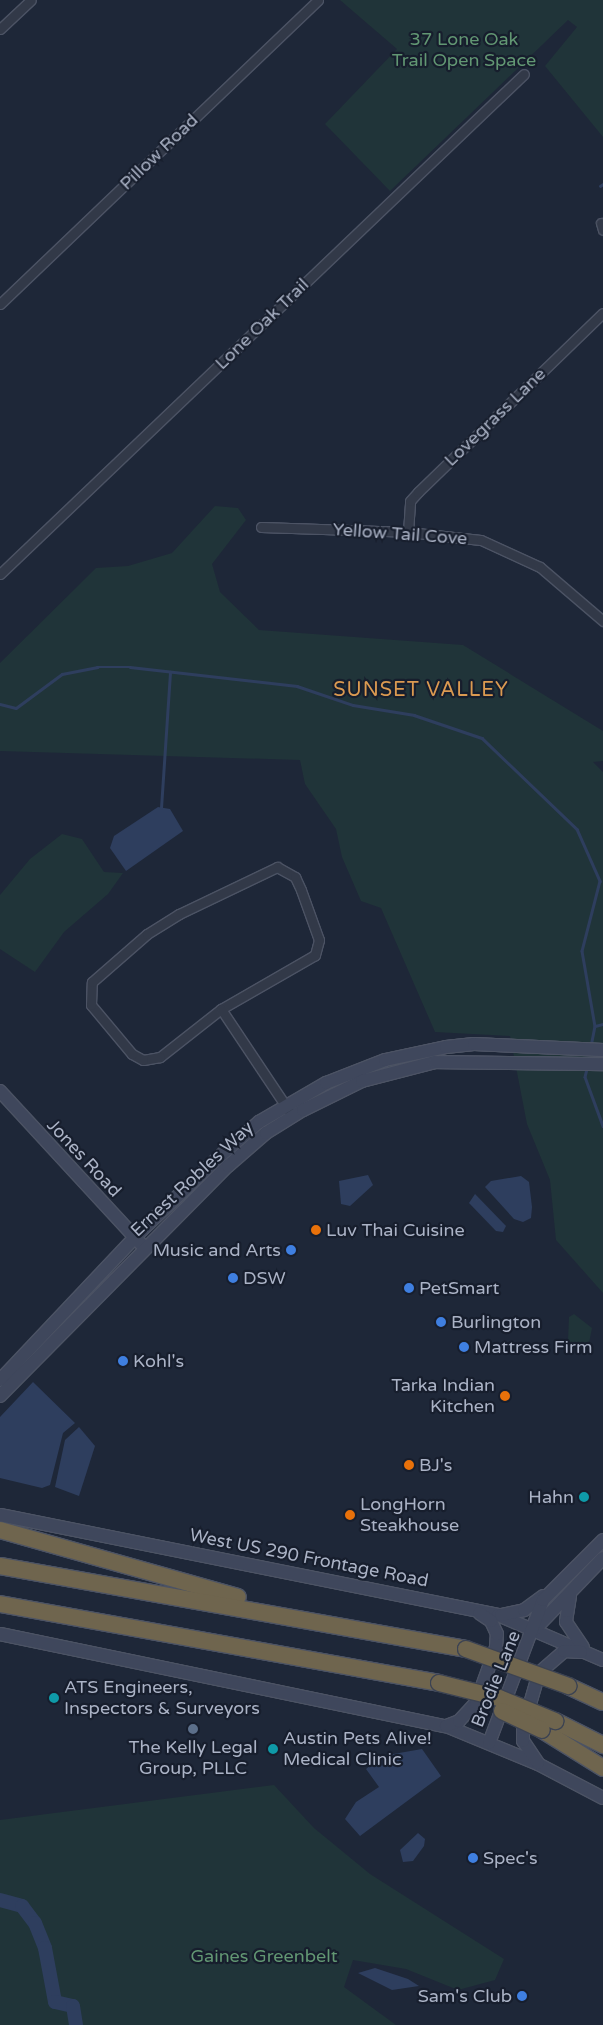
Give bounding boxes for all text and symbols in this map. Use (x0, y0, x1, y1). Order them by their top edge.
park label: 37 Lone Oak Trail Open Space (392, 29, 536, 72)
street label: Pillow Road (115, 109, 203, 195)
street label: Lone Oak Trail (211, 274, 313, 374)
street label: Lovegrass Lane (440, 363, 550, 471)
street label: Yellow Tail Cove (332, 519, 468, 549)
district label: SUNSET VALLEY (332, 678, 510, 702)
street label: Jones Road (42, 1114, 126, 1202)
street label: Ernest Robles Way (126, 1117, 258, 1241)
place label: Luv Thai Cuisine (326, 1219, 465, 1241)
marker: Luv Thai Cuisine (310, 1224, 322, 1236)
place label: Music and Arts (153, 1239, 281, 1261)
marker: Music and Arts (285, 1244, 297, 1256)
place label: DSW (243, 1267, 286, 1289)
marker: DSW (227, 1272, 239, 1284)
place label: PetSmart (419, 1277, 499, 1299)
marker: PetSmart (403, 1282, 415, 1294)
place label: Burlington (451, 1311, 541, 1333)
marker: Burlington (435, 1316, 447, 1328)
place label: Mattress Firm (474, 1336, 592, 1358)
marker: Mattress Firm (458, 1341, 470, 1353)
place label: Kohl's (133, 1350, 184, 1372)
marker: Kohl's (117, 1355, 129, 1367)
place label: Tarka Indian Kitchen (391, 1375, 495, 1418)
marker: Tarka Indian Kitchen (499, 1390, 511, 1402)
place label: BJ's (419, 1454, 452, 1476)
marker: BJ's (403, 1459, 415, 1471)
place label: Hahn (528, 1486, 574, 1508)
marker: Hahn (578, 1491, 590, 1503)
place label: LongHorn Steakhouse (360, 1494, 459, 1536)
marker: LongHorn Steakhouse (344, 1509, 356, 1521)
street label: West US 290 Frontage Road (188, 1524, 430, 1592)
street label: Brodie Lane (467, 1628, 525, 1730)
place label: ATS Engineers, Inspectors & Surveyors (64, 1677, 260, 1720)
marker: ATS Engineers, Inspectors & Surveyors (48, 1692, 60, 1704)
marker: The Kelly Legal Group, PLLC (187, 1723, 199, 1735)
place label: Austin Pets Alive! Medical Clinic (283, 1728, 432, 1770)
place label: The Kelly Legal Group, PLLC (129, 1737, 257, 1780)
marker: Austin Pets Alive! Medical Clinic (267, 1743, 279, 1755)
place label: Spec's (483, 1847, 538, 1869)
marker: Spec's (467, 1852, 479, 1864)
park label: Gaines Greenbelt (190, 1945, 338, 1967)
place label: Sam's Club (418, 1985, 512, 2007)
marker: Sam's Club (516, 1990, 528, 2002)

